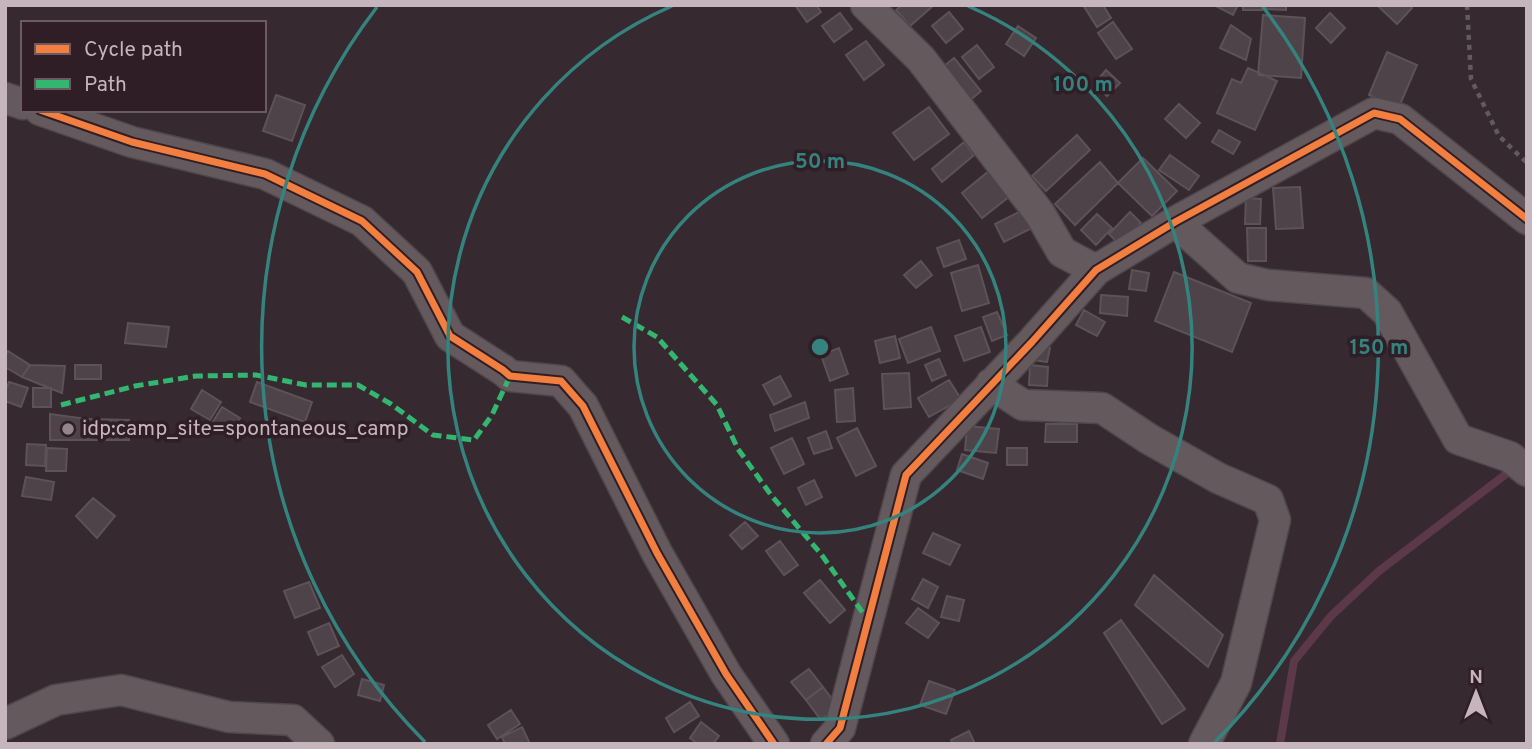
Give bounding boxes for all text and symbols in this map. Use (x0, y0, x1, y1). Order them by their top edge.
legend (21, 21, 266, 112)
text: Cycle path (84, 37, 183, 64)
text: Path (84, 72, 127, 99)
text: 100 m (1053, 72, 1113, 99)
text: 50 m (795, 149, 845, 176)
centre of rings (808, 335, 832, 359)
text: 150 m (1350, 335, 1408, 362)
place label: idp:camp_site=spontaneous_camp (82, 416, 409, 443)
marker: idp:camp_site=spontaneous_camp (60, 421, 76, 437)
north arrow (1441, 658, 1511, 728)
text: N (1469, 666, 1483, 690)

